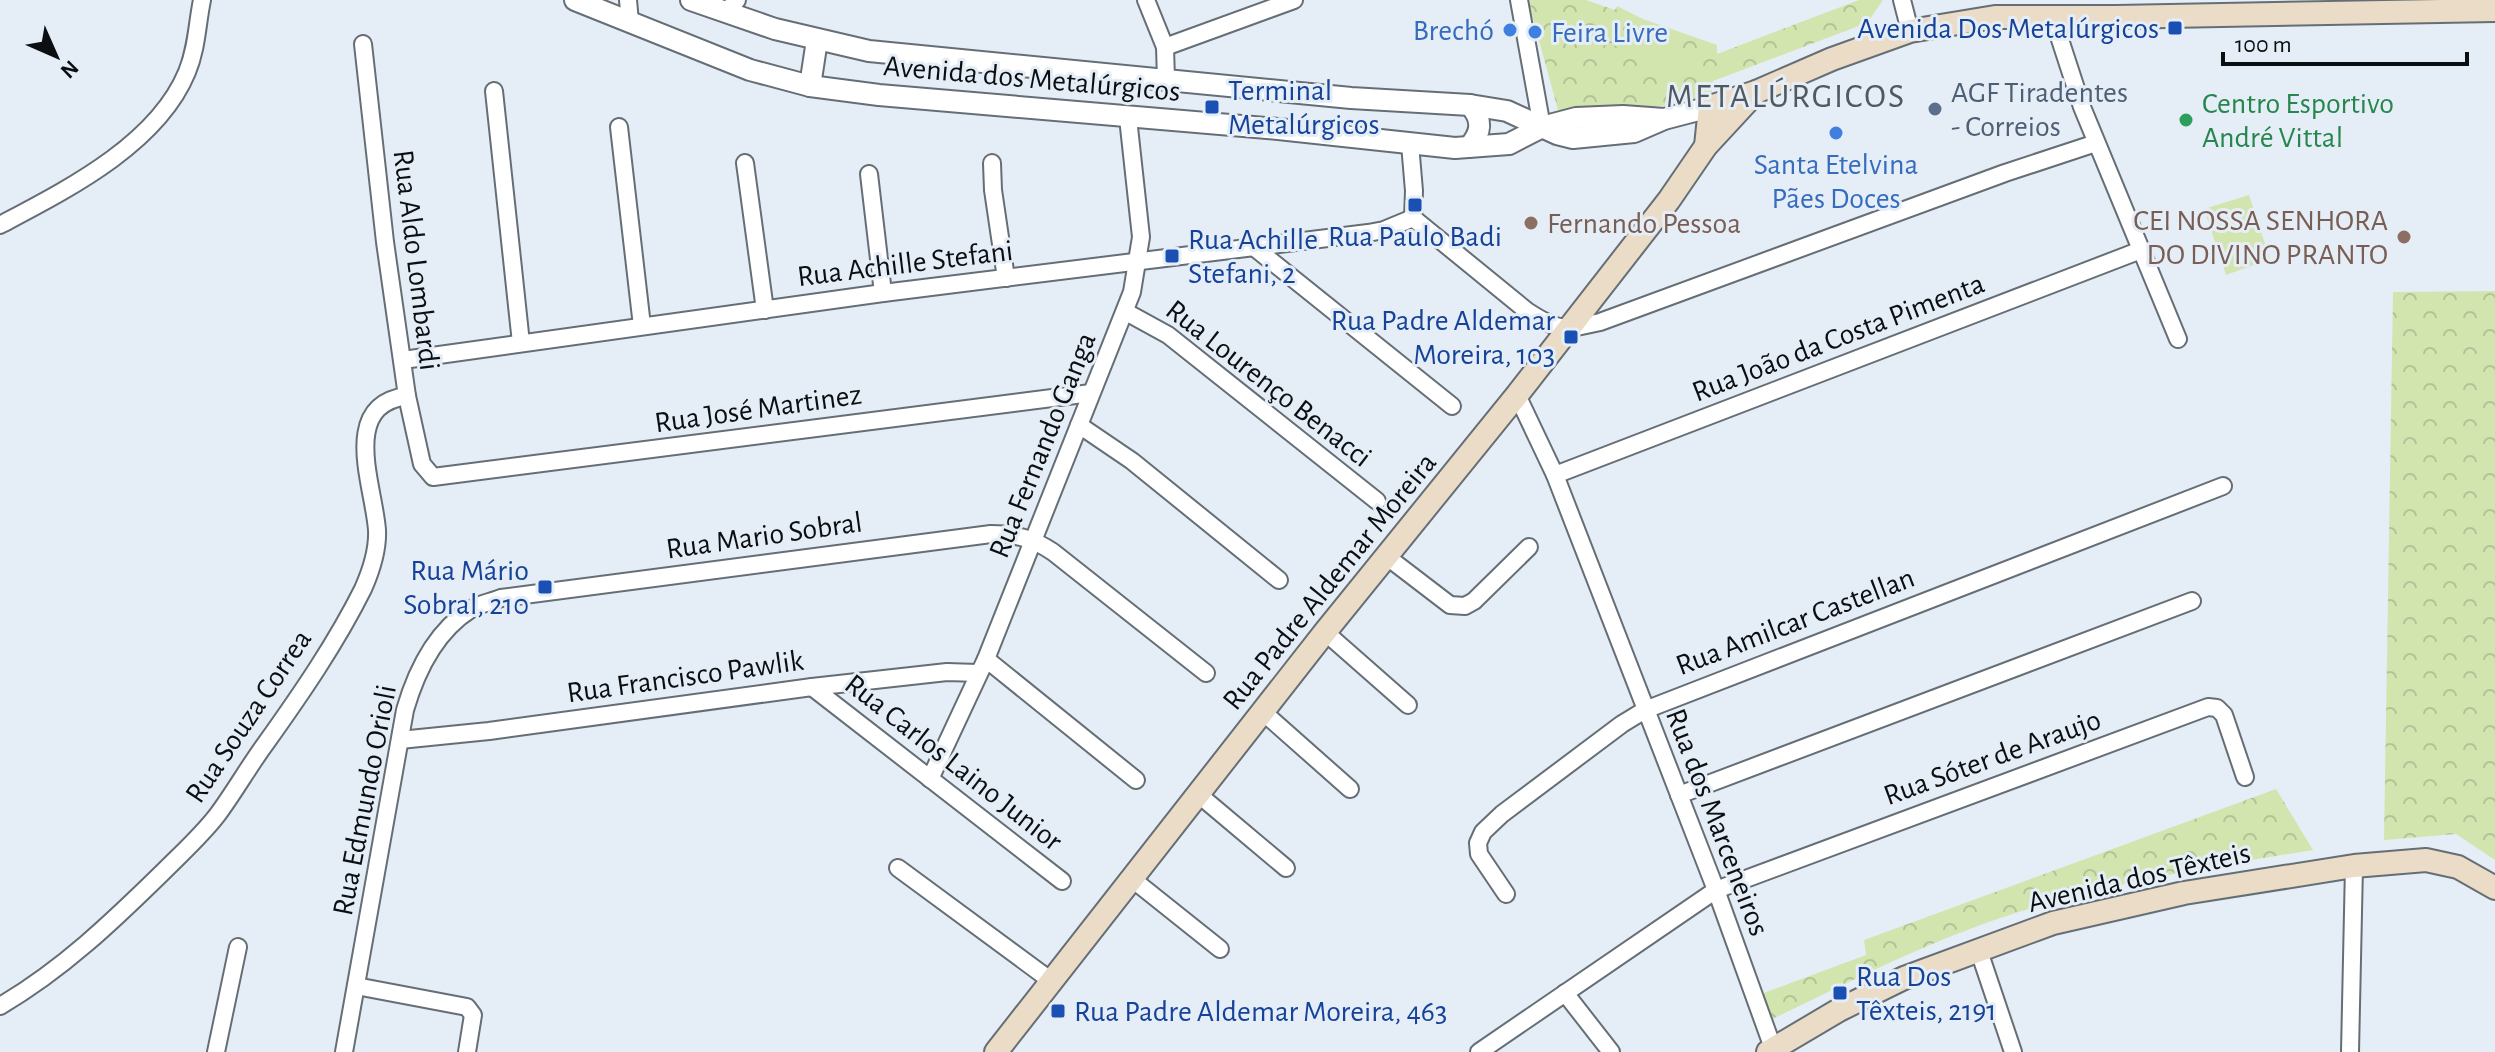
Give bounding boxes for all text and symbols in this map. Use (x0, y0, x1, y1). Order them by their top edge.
place label: Avenida Dos Metalúrgicos (1857, 14, 2159, 44)
north arrow (16, 16, 96, 96)
place label: Brechó (1413, 16, 1494, 46)
scale bar (2223, 16, 2467, 66)
place label: Feira Livre (1551, 18, 1668, 48)
marker: Avenida Dos Metalúrgicos (2166, 19, 2184, 37)
marker: Brechó (1501, 21, 1519, 39)
marker: Feira Livre (1526, 23, 1544, 41)
text: 100 m (2235, 33, 2292, 57)
street label: Avenida dos Metalúrgicos (882, 51, 1182, 107)
text: N (56, 56, 83, 83)
place label: Terminal Metalúrgicos (1228, 76, 1380, 140)
district label: METALÚRGICOS (1666, 77, 1906, 114)
place label: AGF Tiradentes - Correios (1951, 78, 2128, 142)
place label: Centro Esportivo André Vittal (2202, 89, 2394, 153)
marker: Terminal Metalúrgicos (1203, 98, 1221, 116)
marker: AGF Tiradentes - Correios (1926, 100, 1944, 118)
marker: Centro Esportivo André Vittal (2177, 111, 2195, 129)
marker: Santa Etelvina Pães Doces (1827, 124, 1845, 142)
street label: Rua Aldo Lombardi (388, 148, 444, 372)
place label: Santa Etelvina Pães Doces (1754, 150, 1918, 214)
marker: Rua Paulo Badi (1406, 196, 1424, 214)
place label: CEI NOSSA SENHORA DO DIVINO PRANTO (2133, 206, 2388, 270)
place label: Fernando Pessoa (1547, 209, 1741, 239)
marker: Fernando Pessoa (1522, 214, 1540, 232)
place label: Rua Paulo Badi (1328, 222, 1502, 252)
place label: Rua Achille Stefani, 2 (1188, 225, 1318, 289)
marker: CEI NOSSA SENHORA DO DIVINO PRANTO (2395, 228, 2413, 246)
street label: Rua Achille Stefani (796, 236, 1015, 292)
marker: Rua Achille Stefani, 2 (1163, 247, 1181, 265)
street label: Rua João da Costa Pimenta (1688, 268, 1989, 408)
street label: Rua Lourenço Benacci (1160, 295, 1377, 473)
place label: Rua Padre Aldemar Moreira, 103 (1331, 306, 1555, 370)
street label: Rua Fernando Ganga (984, 328, 1102, 562)
marker: Rua Padre Aldemar Moreira, 103 (1562, 328, 1580, 346)
street label: Rua José Martinez (653, 380, 864, 438)
street label: Rua Padre Aldemar Moreira (1217, 448, 1442, 716)
street label: Rua Mario Sobral (664, 507, 864, 565)
place label: Rua Mário Sobral, 210 (403, 556, 529, 620)
street label: Rua Amilcar Castellan (1672, 563, 1919, 681)
marker: Rua Mário Sobral, 210 (536, 578, 554, 596)
street label: Rua Souza Correa (180, 625, 318, 808)
street label: Rua Francisco Pawlik (565, 645, 806, 708)
street label: Rua Carlos Laino Junior (839, 669, 1068, 857)
street label: Rua Edmundo Orioli (328, 682, 402, 918)
street label: Rua dos Marceneiros (1660, 705, 1774, 940)
street label: Rua Sóter de Araujo (1880, 705, 2105, 811)
street label: Avenida dos Têxteis (2025, 838, 2253, 918)
place label: Rua Dos Têxteis, 2191 (1856, 962, 1997, 1026)
marker: Rua Dos Têxteis, 2191 (1831, 984, 1849, 1002)
place label: Rua Padre Aldemar Moreira, 463 (1074, 997, 1447, 1027)
marker: Rua Padre Aldemar Moreira, 463 (1049, 1002, 1067, 1020)

